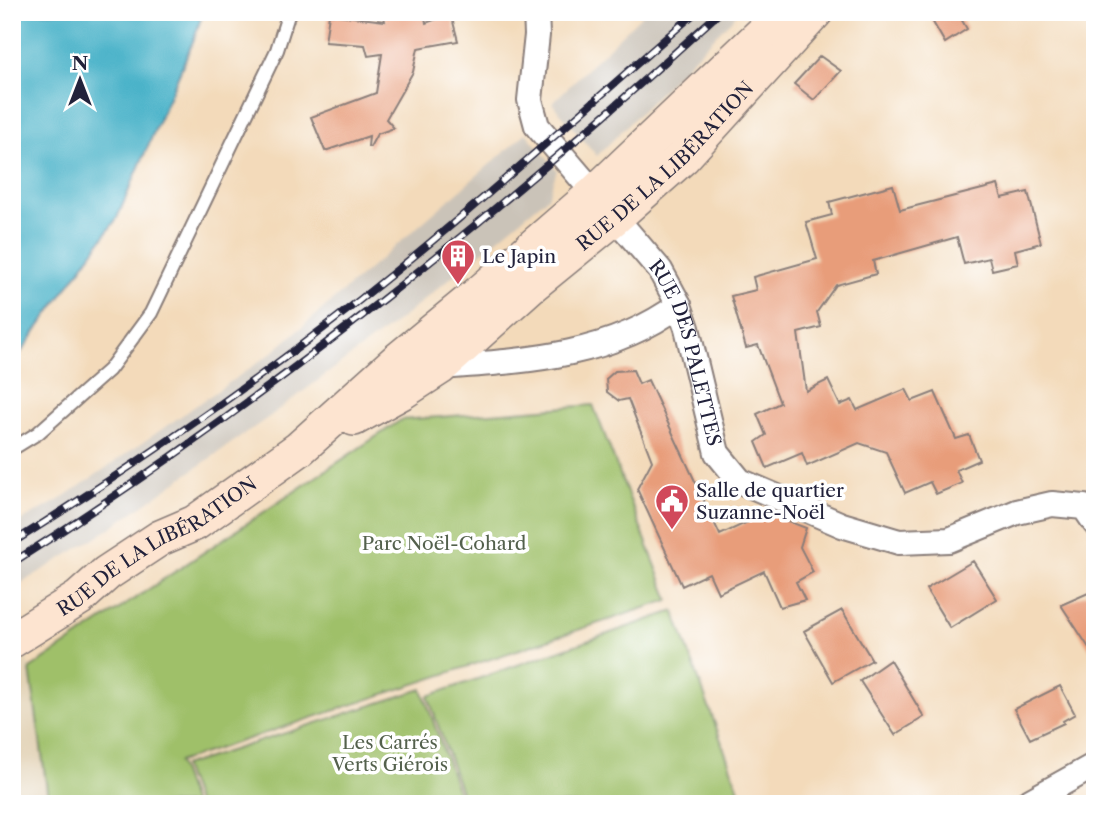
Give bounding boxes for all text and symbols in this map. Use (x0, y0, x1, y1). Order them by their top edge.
north arrow (46, 46, 116, 116)
text: N (72, 52, 88, 75)
street label: RUE DE LA LIBÉRATION (572, 77, 758, 256)
building icon: Le Japin (439, 237, 477, 286)
place label: Le Japin (482, 245, 556, 268)
street label: RUE DES PALETTES (644, 255, 726, 448)
street label: RUE DE LA LIBÉRATION (53, 472, 261, 621)
place label: Salle de quartier Suzanne-Noël (696, 479, 844, 524)
public building icon: Salle de quartier Suzanne-Noël (653, 482, 691, 531)
park label: Parc Noël-Cohard (362, 532, 527, 555)
park label: Les Carrés Verts Giérois (331, 731, 448, 776)

